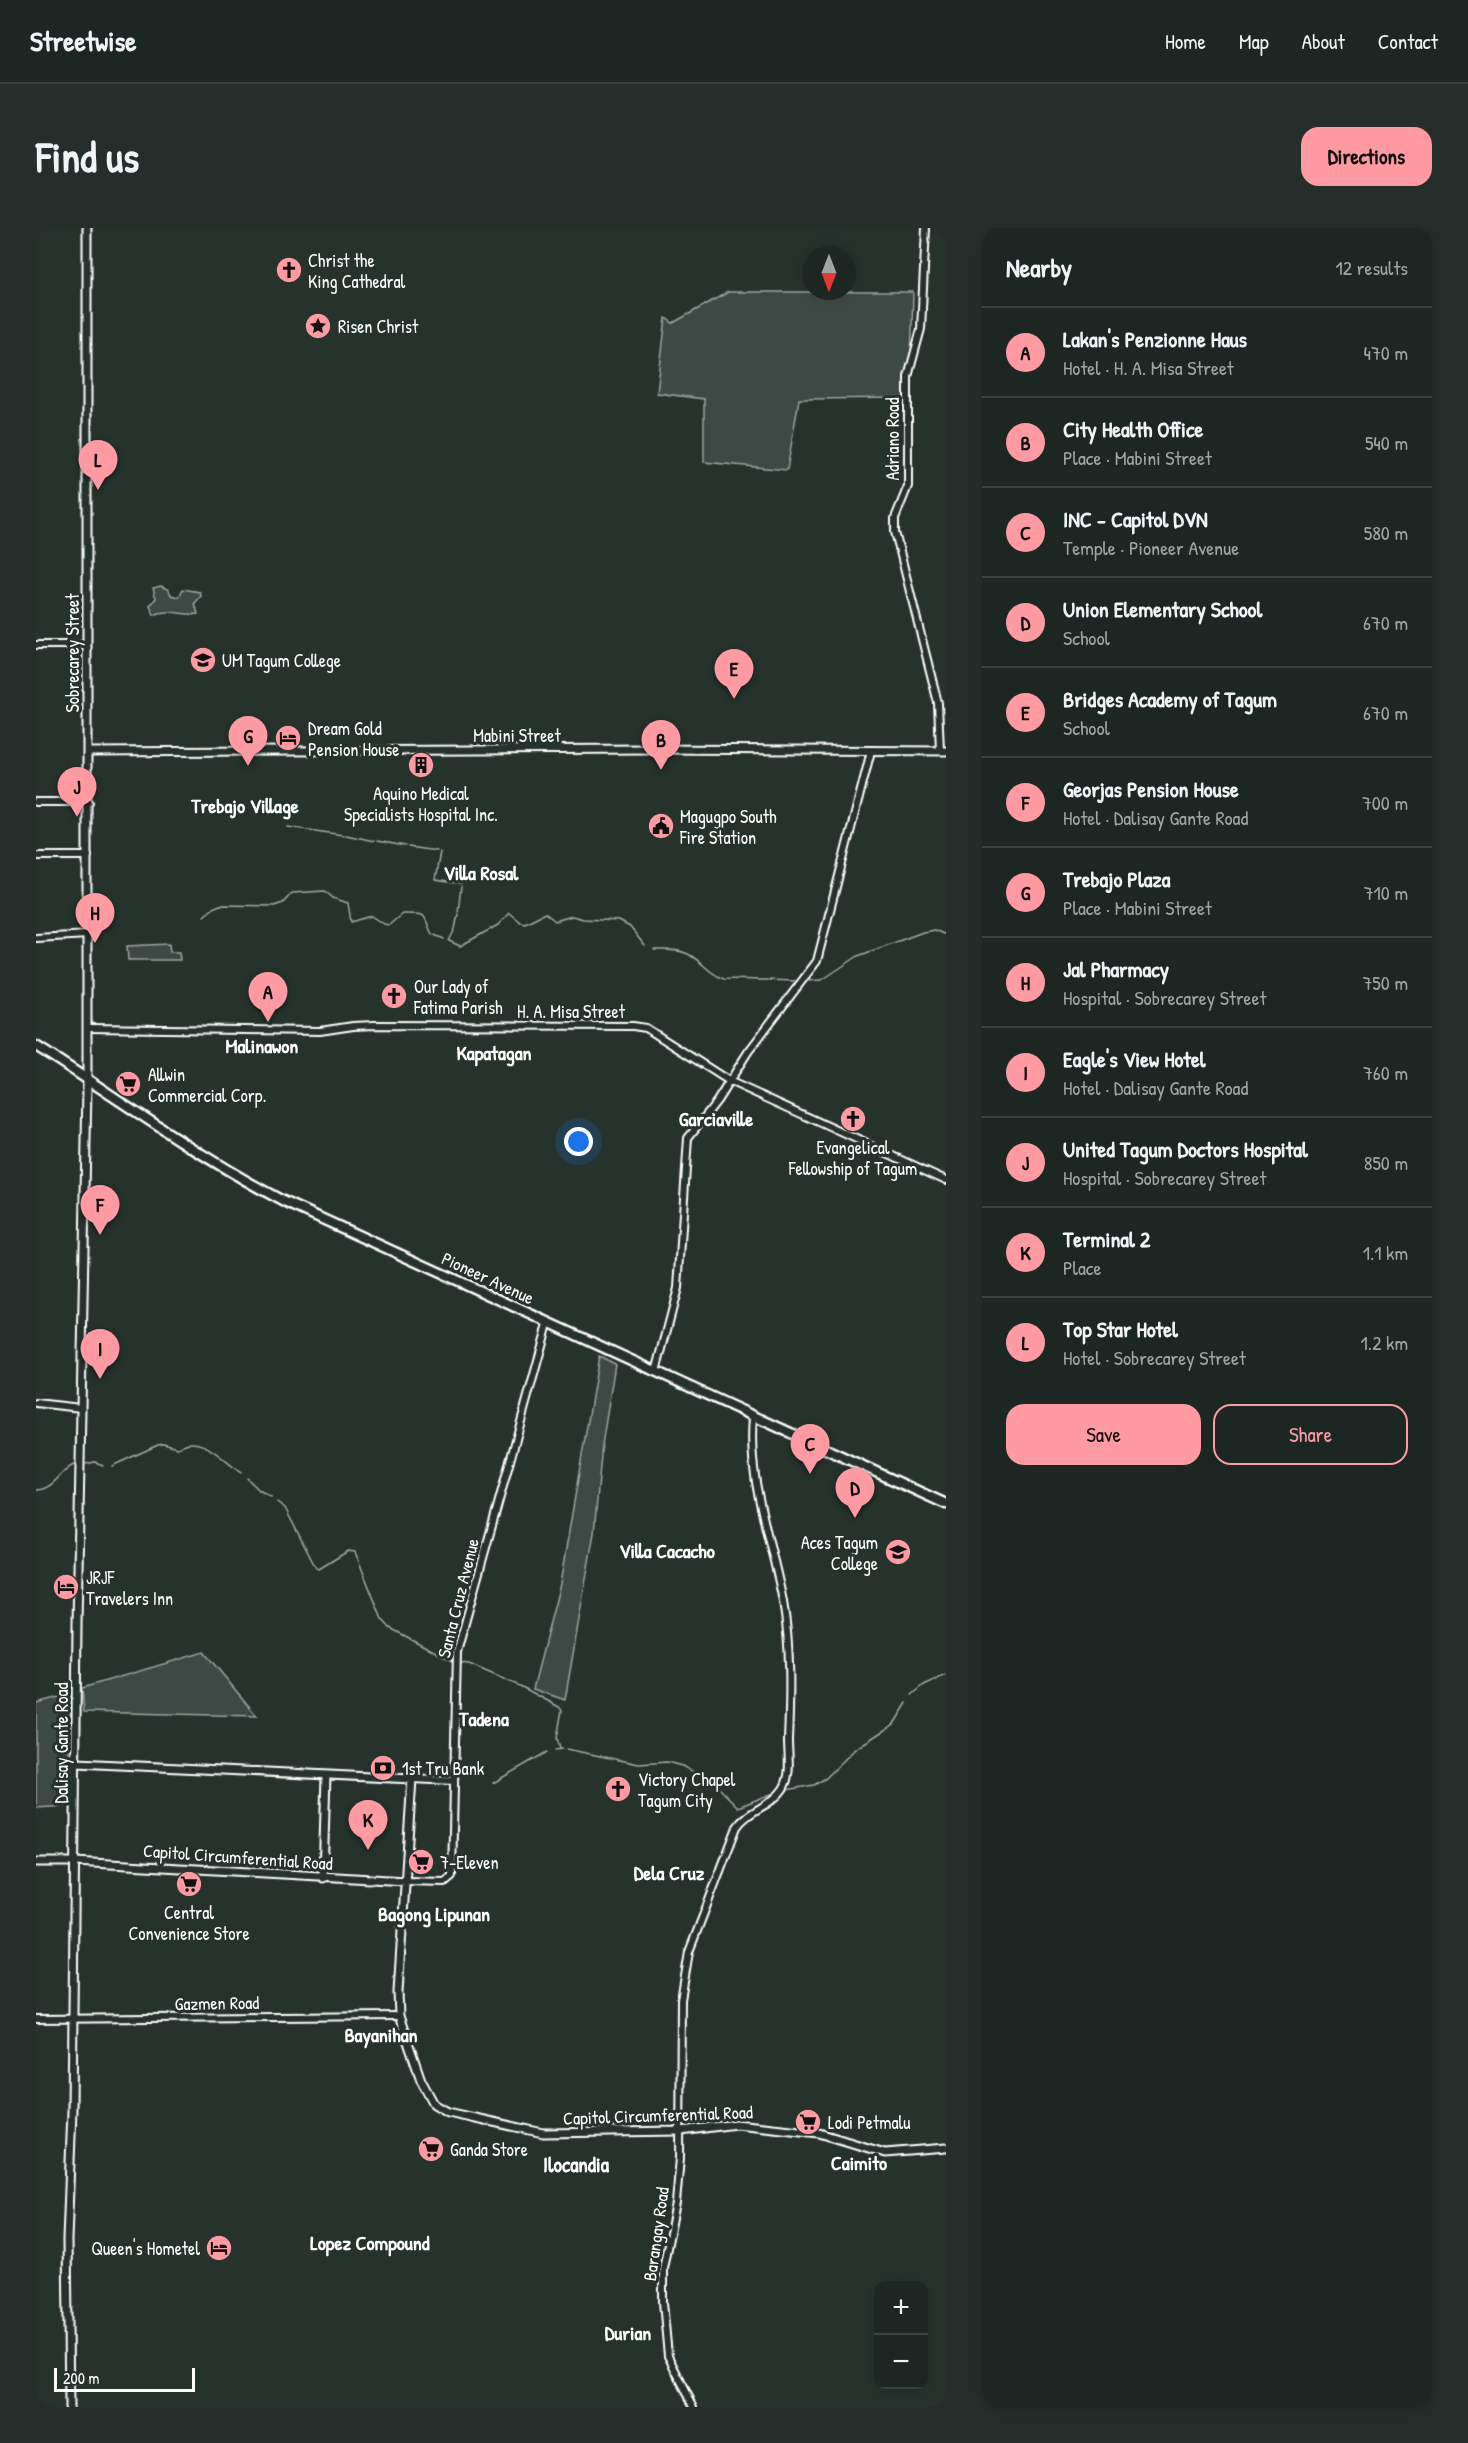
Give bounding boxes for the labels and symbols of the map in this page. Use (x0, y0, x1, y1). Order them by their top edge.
north arrow (802, 246, 856, 300)
place label: Christ the King Cathedral (308, 248, 406, 294)
church icon: Christ the King Cathedral (274, 255, 304, 285)
place icon: Risen Christ (303, 311, 333, 341)
place label: Risen Christ (338, 314, 419, 339)
street label: Adriano Road (880, 398, 905, 480)
pin: L (78, 440, 118, 490)
street label: Sobrecarey Street (60, 593, 85, 712)
school or university icon: UM Tagum College (188, 645, 218, 675)
place label: UM Tagum College (222, 648, 341, 673)
pin: E (714, 650, 754, 699)
pin: G (228, 716, 268, 766)
place label: Dream Gold Pension House (308, 716, 399, 762)
pin: B (642, 720, 680, 770)
hotel icon: Dream Gold Pension House (273, 723, 303, 753)
street label: Mabini Street (473, 723, 562, 748)
building icon: Aquino Medical Specialists Hospital Inc. (406, 750, 436, 780)
pin: J (58, 768, 96, 817)
place label: Aquino Medical Specialists Hospital Inc. (344, 781, 498, 827)
district label: Trebajo Village (190, 792, 299, 820)
place label: Magugpo South Fire Station (679, 804, 777, 850)
public building icon: Magugpo South Fire Station (646, 811, 676, 841)
district label: Villa Rosal (444, 859, 519, 886)
pin: H (76, 894, 114, 943)
pin: A (248, 972, 288, 1022)
place label: Our Lady of Fatima Parish (413, 974, 503, 1020)
church icon: Our Lady of Fatima Parish (379, 981, 409, 1011)
street label: H. A. Misa Street (517, 999, 626, 1024)
district label: Malinawon (226, 1032, 298, 1059)
district label: Kapatagan (456, 1039, 532, 1067)
place label: Allwin Commercial Corp. (148, 1062, 266, 1108)
supermarket icon: Allwin Commercial Corp. (113, 1069, 143, 1099)
church icon: Evangelical Fellowship of Tagum (838, 1104, 868, 1134)
district label: Garciaville (679, 1105, 753, 1132)
your location (564, 1127, 593, 1156)
place label: Evangelical Fellowship of Tagum (788, 1135, 917, 1181)
pin: F (80, 1186, 120, 1235)
street label: Pioneer Avenue (438, 1246, 538, 1310)
pin: I (80, 1330, 120, 1379)
pin: C (790, 1424, 830, 1474)
pin: D (836, 1468, 874, 1518)
place label: Aces Tagum College (801, 1530, 878, 1576)
street label: Santa Cruz Avenue (431, 1536, 485, 1660)
district label: Villa Cacacho (619, 1537, 715, 1564)
school or university icon: Aces Tagum College (883, 1537, 913, 1567)
place label: JRJF Travelers Inn (86, 1565, 173, 1611)
hotel icon: JRJF Travelers Inn (51, 1572, 81, 1602)
street label: Dalisay Gante Road (49, 1683, 74, 1804)
district label: Tadena (458, 1705, 509, 1732)
bank icon: 1st Tru Bank (368, 1753, 398, 1783)
place label: 1st Tru Bank (402, 1756, 485, 1781)
place label: Victory Chapel Tagum City (638, 1767, 736, 1813)
church icon: Victory Chapel Tagum City (603, 1774, 633, 1804)
pin: K (348, 1800, 388, 1850)
street label: Capitol Circumferential Road (142, 1838, 334, 1876)
supermarket icon: 7-Eleven (406, 1847, 436, 1877)
place label: 7-Eleven (440, 1850, 499, 1875)
district label: Dela Cruz (634, 1859, 705, 1886)
supermarket icon: Central Convenience Store (174, 1869, 204, 1899)
place label: Central Convenience Store (128, 1900, 250, 1946)
district label: Bagong Lipunan (378, 1900, 490, 1928)
street label: Gazmen Road (174, 1990, 260, 2016)
district label: Bayanihan (344, 2021, 418, 2049)
street label: Capitol Circumferential Road (563, 2099, 753, 2131)
supermarket icon: Lodi Petmalu (793, 2107, 823, 2137)
place label: Lodi Petmalu (828, 2110, 910, 2135)
supermarket icon: Ganda Store (416, 2134, 446, 2164)
place label: Ganda Store (450, 2137, 528, 2162)
district label: Caimito (831, 2149, 887, 2176)
district label: Ilocandia (543, 2150, 610, 2179)
street label: Barangay Road (637, 2185, 675, 2283)
district label: Lopez Compound (310, 2229, 430, 2257)
hotel icon: Queen's Hometel (204, 2233, 234, 2263)
place label: Queen's Hometel (91, 2236, 200, 2261)
district label: Durian (605, 2319, 651, 2346)
scale bar (54, 2365, 195, 2392)

